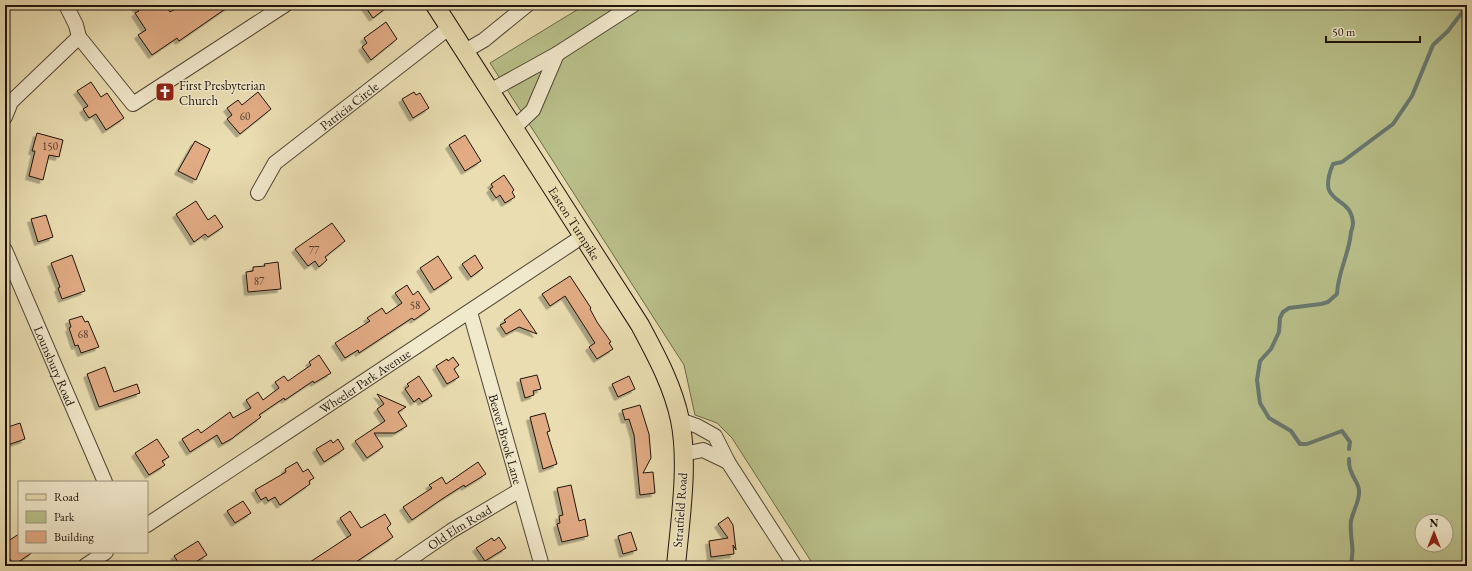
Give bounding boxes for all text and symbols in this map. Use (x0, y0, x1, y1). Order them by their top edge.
scale bar (1326, 18, 1420, 44)
text: 50 m (1332, 24, 1356, 40)
place label: First Presbyterian Church (179, 77, 266, 109)
street label: Patricia Circle (316, 77, 382, 134)
church icon: First Presbyterian Church (154, 81, 176, 103)
house number: 60 (240, 109, 250, 123)
house number: 150 (42, 139, 58, 153)
street label: Easton Turnpike (545, 183, 605, 263)
house number: 77 (309, 243, 320, 257)
house number: 87 (254, 274, 265, 288)
house number: 58 (410, 298, 420, 312)
street label: Lounsbury Road (30, 323, 80, 409)
house number: 68 (78, 327, 88, 341)
street label: Wheeler Park Avenue (316, 344, 413, 417)
street label: Beaver Brook Lane (485, 392, 527, 486)
street label: Stratfield Road (669, 472, 691, 548)
legend (18, 481, 148, 553)
text: Road (54, 489, 80, 505)
street label: Old Elm Road (424, 500, 495, 553)
text: Park (54, 509, 75, 525)
north arrow (1414, 513, 1454, 553)
text: N (1430, 516, 1439, 530)
text: Building (54, 529, 95, 545)

